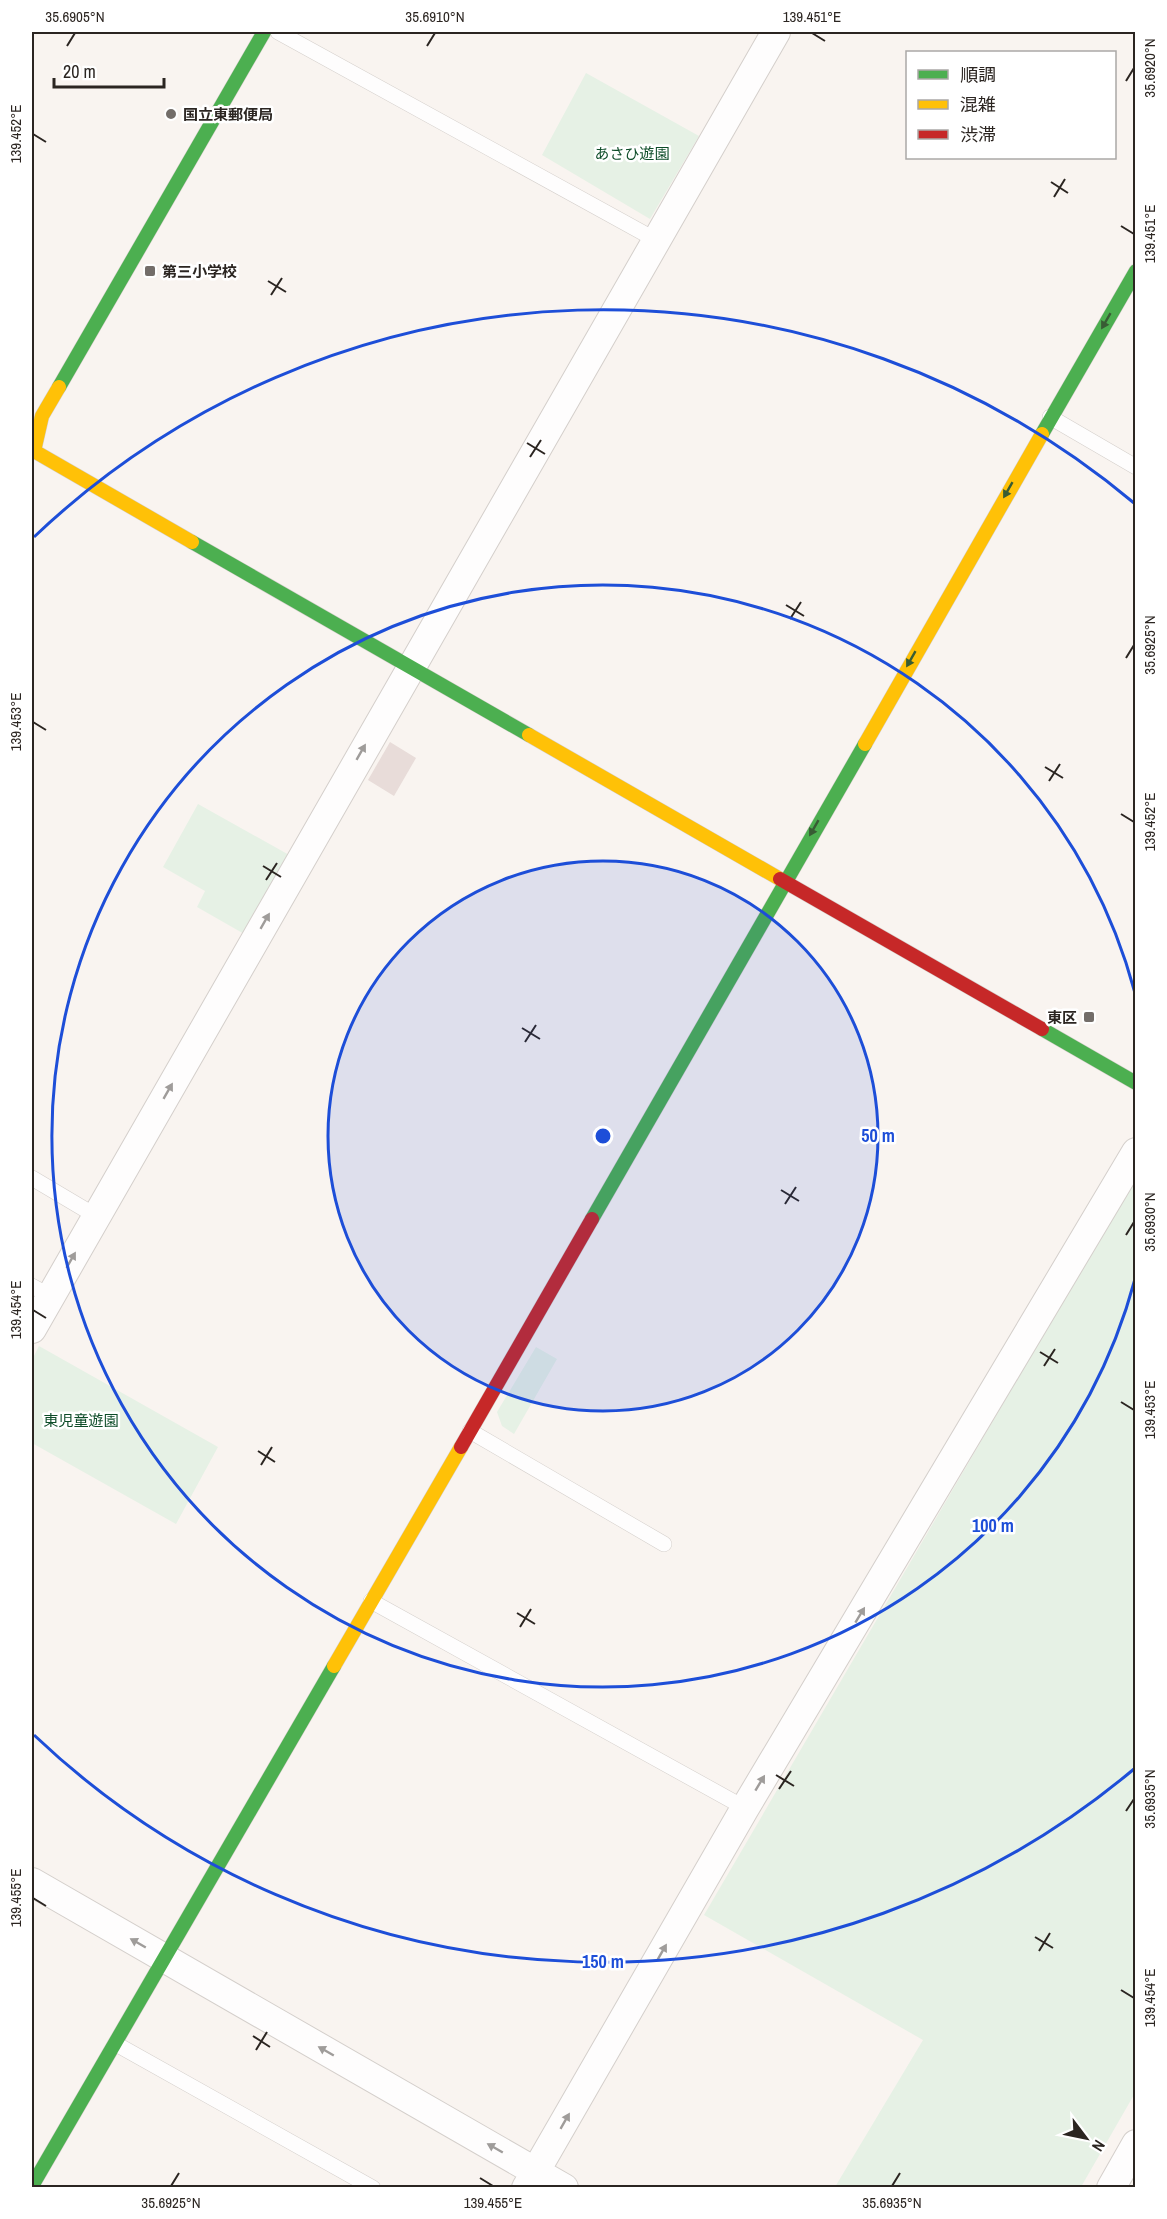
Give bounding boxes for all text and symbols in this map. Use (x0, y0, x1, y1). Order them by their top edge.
text: 35.6905°N (45, 6, 105, 27)
text: 35.6910°N (405, 6, 465, 27)
text: 139.451°E (783, 6, 841, 27)
text: 35.6920°N (1139, 38, 1160, 98)
scale bar (54, 51, 164, 89)
legend (906, 51, 1116, 159)
text: 20 m (63, 59, 96, 84)
text: 順調 (960, 62, 996, 87)
text: 混雑 (960, 92, 996, 117)
place label: 国立東郵便局 (183, 104, 273, 125)
text: 139.452°E (5, 105, 26, 163)
marker: 国立東郵便局 (164, 107, 178, 121)
text: 渋滞 (960, 122, 996, 147)
park label: あさひ遊園 (594, 143, 670, 164)
text: 139.451°E (1139, 205, 1160, 263)
place label: 第三小学校 (162, 261, 237, 282)
marker: 第三小学校 (143, 264, 157, 278)
one-way arrow (1101, 313, 1111, 330)
one-way arrow (1003, 482, 1014, 498)
text: 35.6925°N (1139, 615, 1160, 675)
one-way arrow (906, 651, 917, 667)
text: 139.453°E (5, 693, 26, 751)
one-way arrow (356, 744, 367, 760)
text: 139.452°E (1139, 793, 1160, 851)
one-way arrow (809, 820, 820, 836)
one-way arrow (259, 913, 270, 929)
place label: 東区 (1047, 1007, 1077, 1028)
marker: 東区 (1082, 1010, 1096, 1024)
one-way arrow (163, 1082, 173, 1099)
text: 50 m (861, 1123, 895, 1148)
centre of rings (593, 1126, 613, 1146)
text: 35.6930°N (1139, 1192, 1160, 1252)
one-way arrow (66, 1251, 76, 1268)
text: 139.454°E (5, 1281, 26, 1339)
text: 139.453°E (1139, 1381, 1160, 1439)
park label: 東児童遊園 (43, 1410, 119, 1431)
text: 100 m (972, 1513, 1014, 1538)
one-way arrow (854, 1607, 864, 1624)
text: 35.6935°N (1139, 1769, 1160, 1829)
one-way arrow (755, 1775, 766, 1791)
text: 139.455°E (5, 1869, 26, 1927)
one-way arrow (129, 1938, 146, 1948)
one-way arrow (657, 1944, 668, 1960)
text: 150 m (582, 1949, 624, 1974)
text: 139.454°E (1139, 1969, 1160, 2027)
one-way arrow (317, 2046, 334, 2056)
north arrow (1056, 2108, 1116, 2168)
one-way arrow (560, 2112, 570, 2129)
text: N (1087, 2136, 1111, 2156)
one-way arrow (486, 2143, 503, 2153)
text: 35.6925°N (141, 2192, 201, 2213)
text: 139.455°E (464, 2192, 522, 2213)
text: 35.6935°N (862, 2192, 922, 2213)

